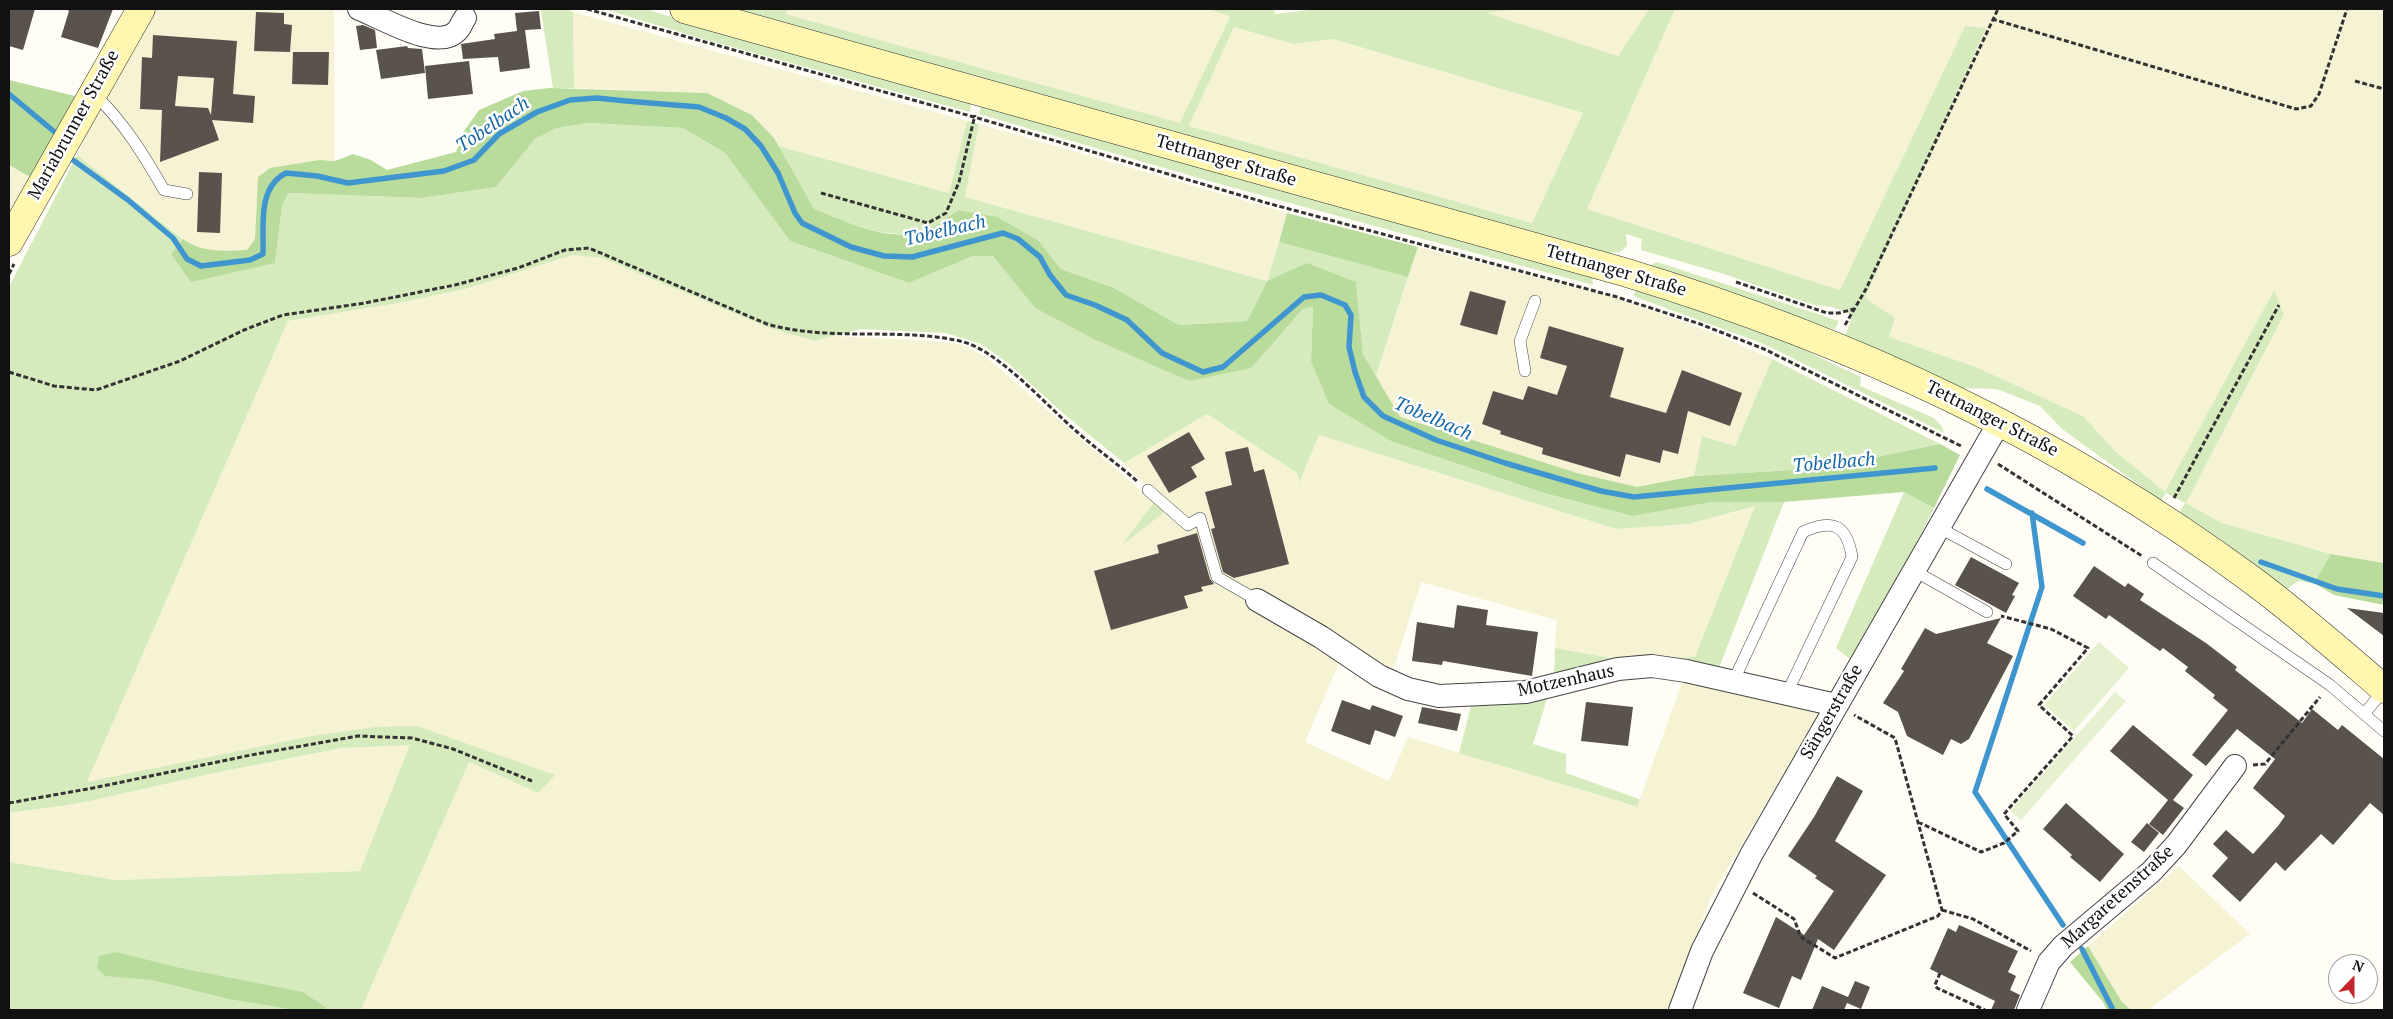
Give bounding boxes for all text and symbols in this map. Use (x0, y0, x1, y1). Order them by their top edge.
street label: Mariabrunner Straße (24, 46, 124, 204)
water label: Tobelbach (452, 92, 534, 158)
street label: Tettnanger Straße (1153, 131, 1299, 191)
water label: Tobelbach (902, 211, 988, 251)
street label: Tettnanger Straße (1543, 241, 1689, 301)
street label: Tettnanger Straße (1922, 376, 2062, 462)
water label: Tobelbach (1390, 392, 1476, 446)
water label: Tobelbach (1792, 448, 1876, 478)
street label: Motzenhaus (1516, 660, 1616, 702)
street label: Sängerstraße (1796, 661, 1868, 763)
street label: Margaretenstraße (2057, 841, 2179, 953)
north arrow (2328, 954, 2378, 1004)
text: N (2350, 955, 2367, 976)

